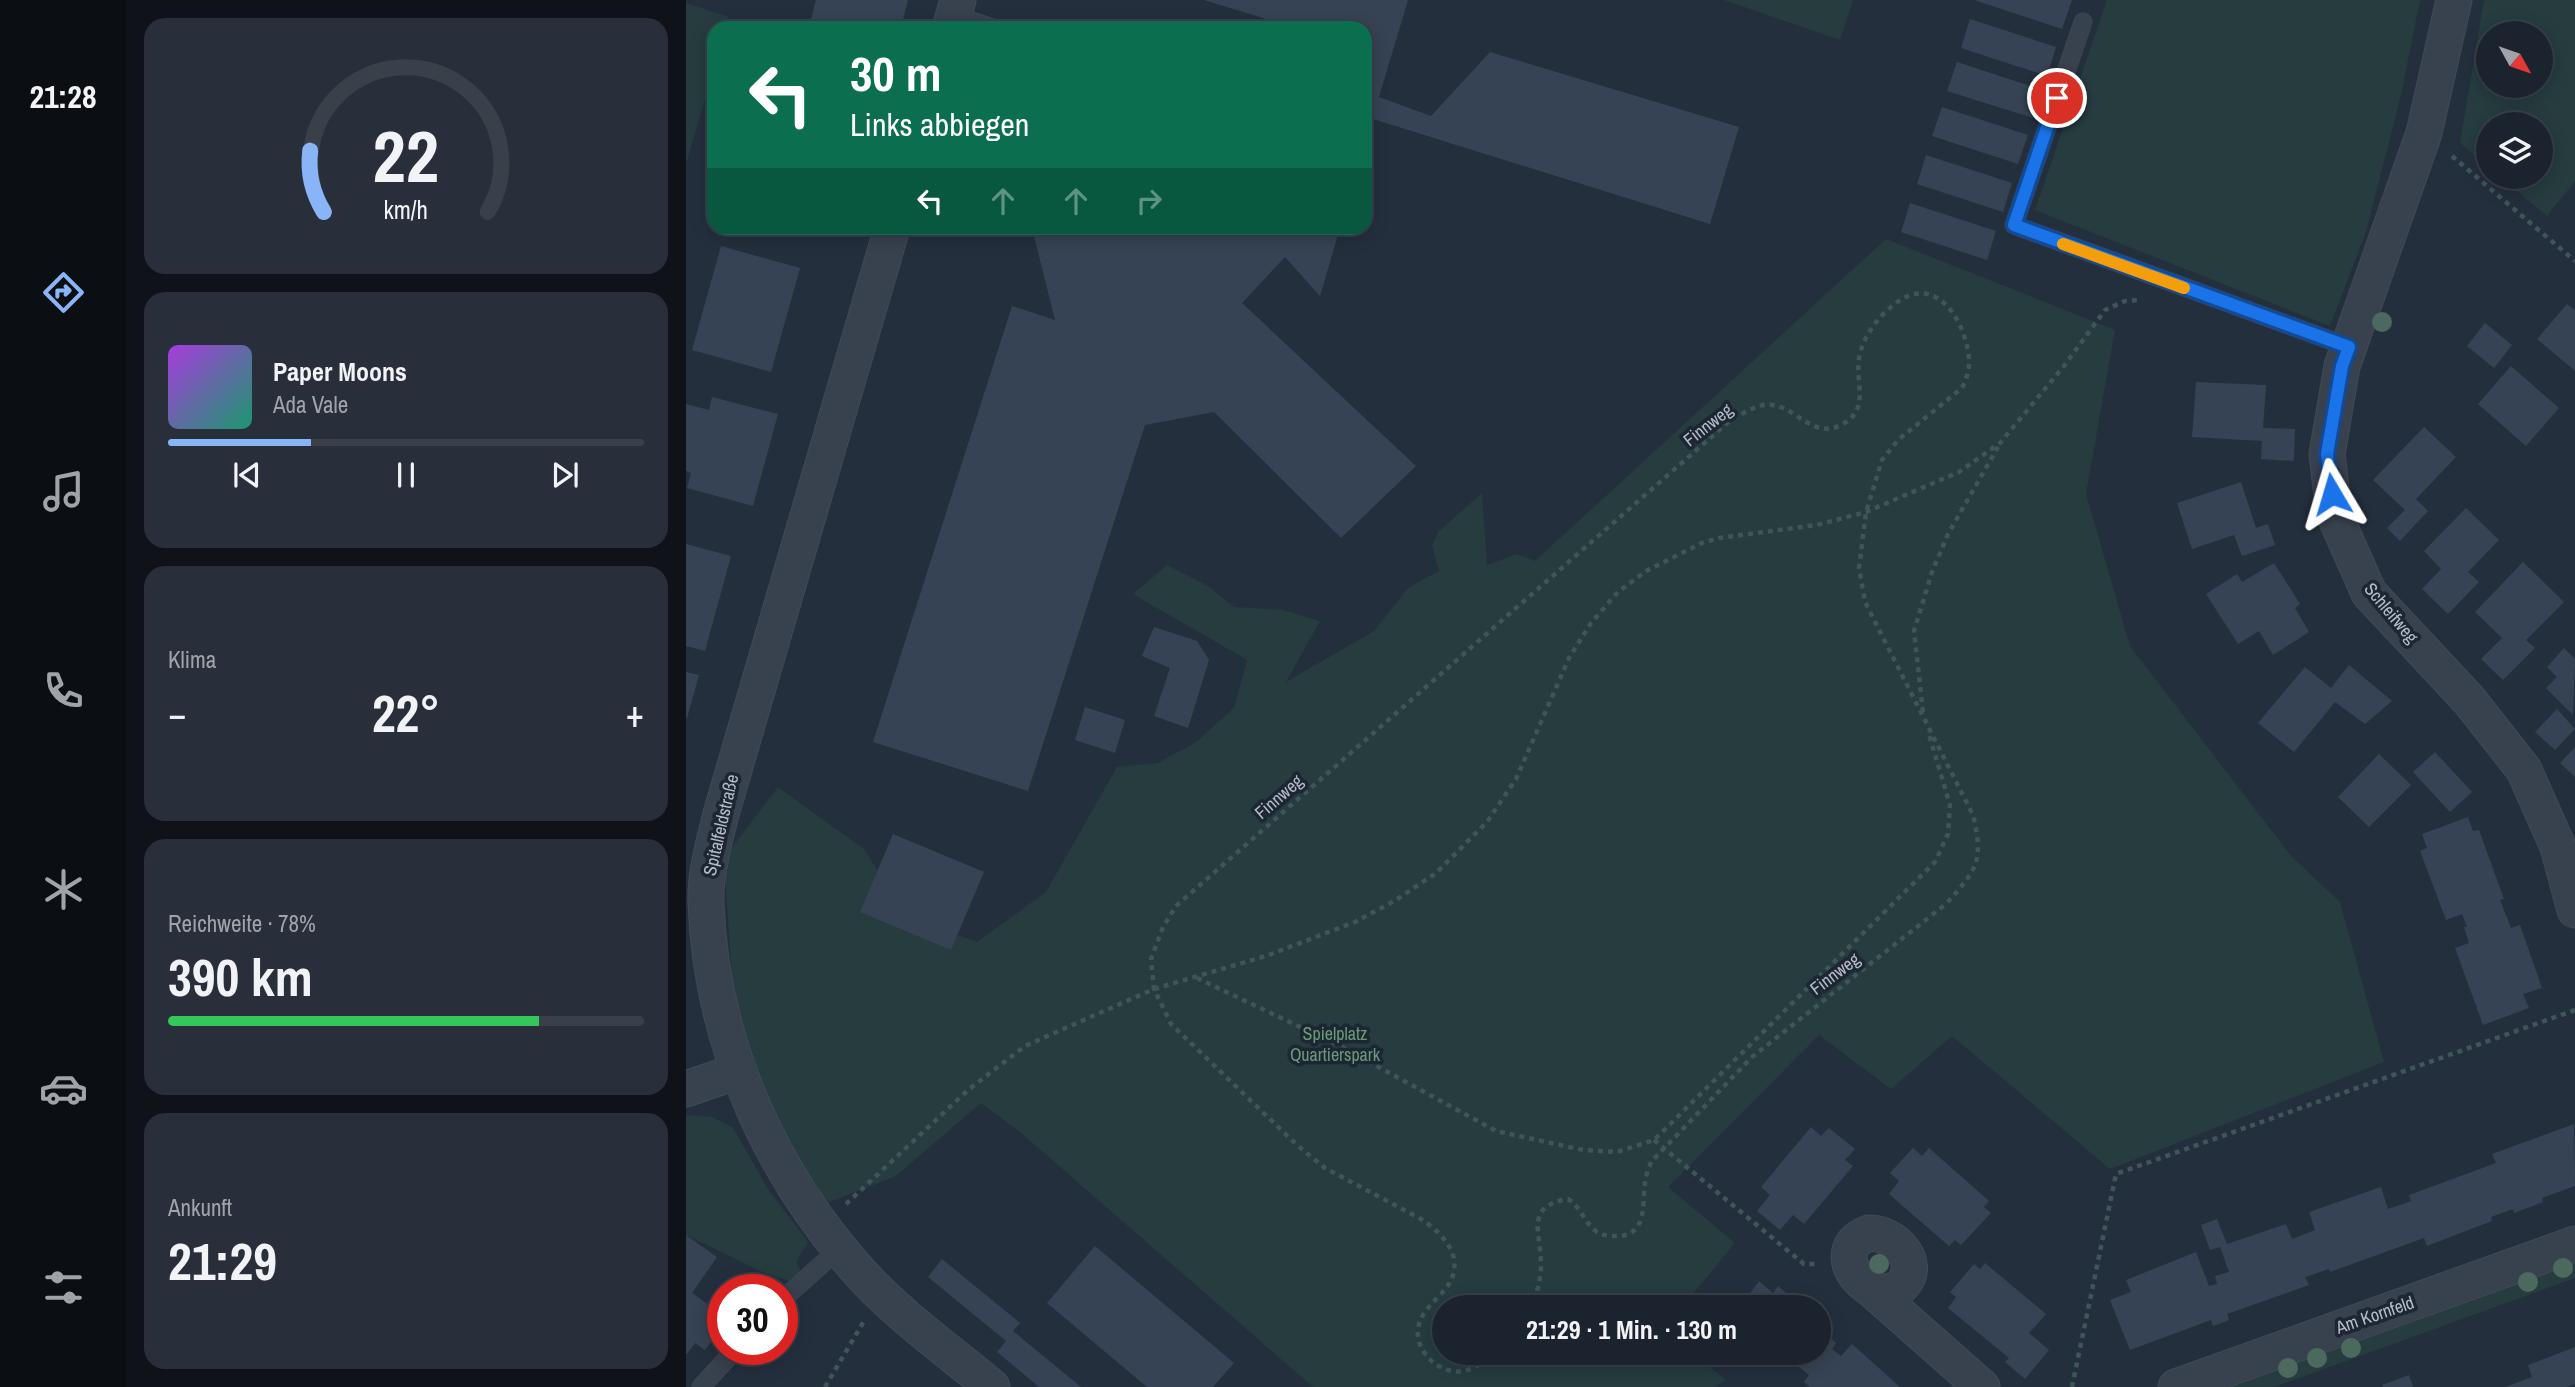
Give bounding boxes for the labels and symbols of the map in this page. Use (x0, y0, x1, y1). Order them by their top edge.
north arrow (2476, 21, 2553, 98)
pin (2027, 68, 2087, 128)
street label: Finnweg (1678, 397, 1738, 452)
position arrow (2295, 457, 2369, 531)
street label: Schleifweg (2359, 577, 2425, 649)
street label: Finnweg (1249, 768, 1309, 825)
street label: Spitalfeldstraße (697, 772, 744, 878)
street label: Finnweg (1805, 946, 1865, 1001)
park label: Spielplatz Quartierspark (1290, 1021, 1381, 1067)
speed limit sign: 30 (707, 1274, 798, 1365)
street label: Am Kornfeld (2331, 1289, 2417, 1340)

